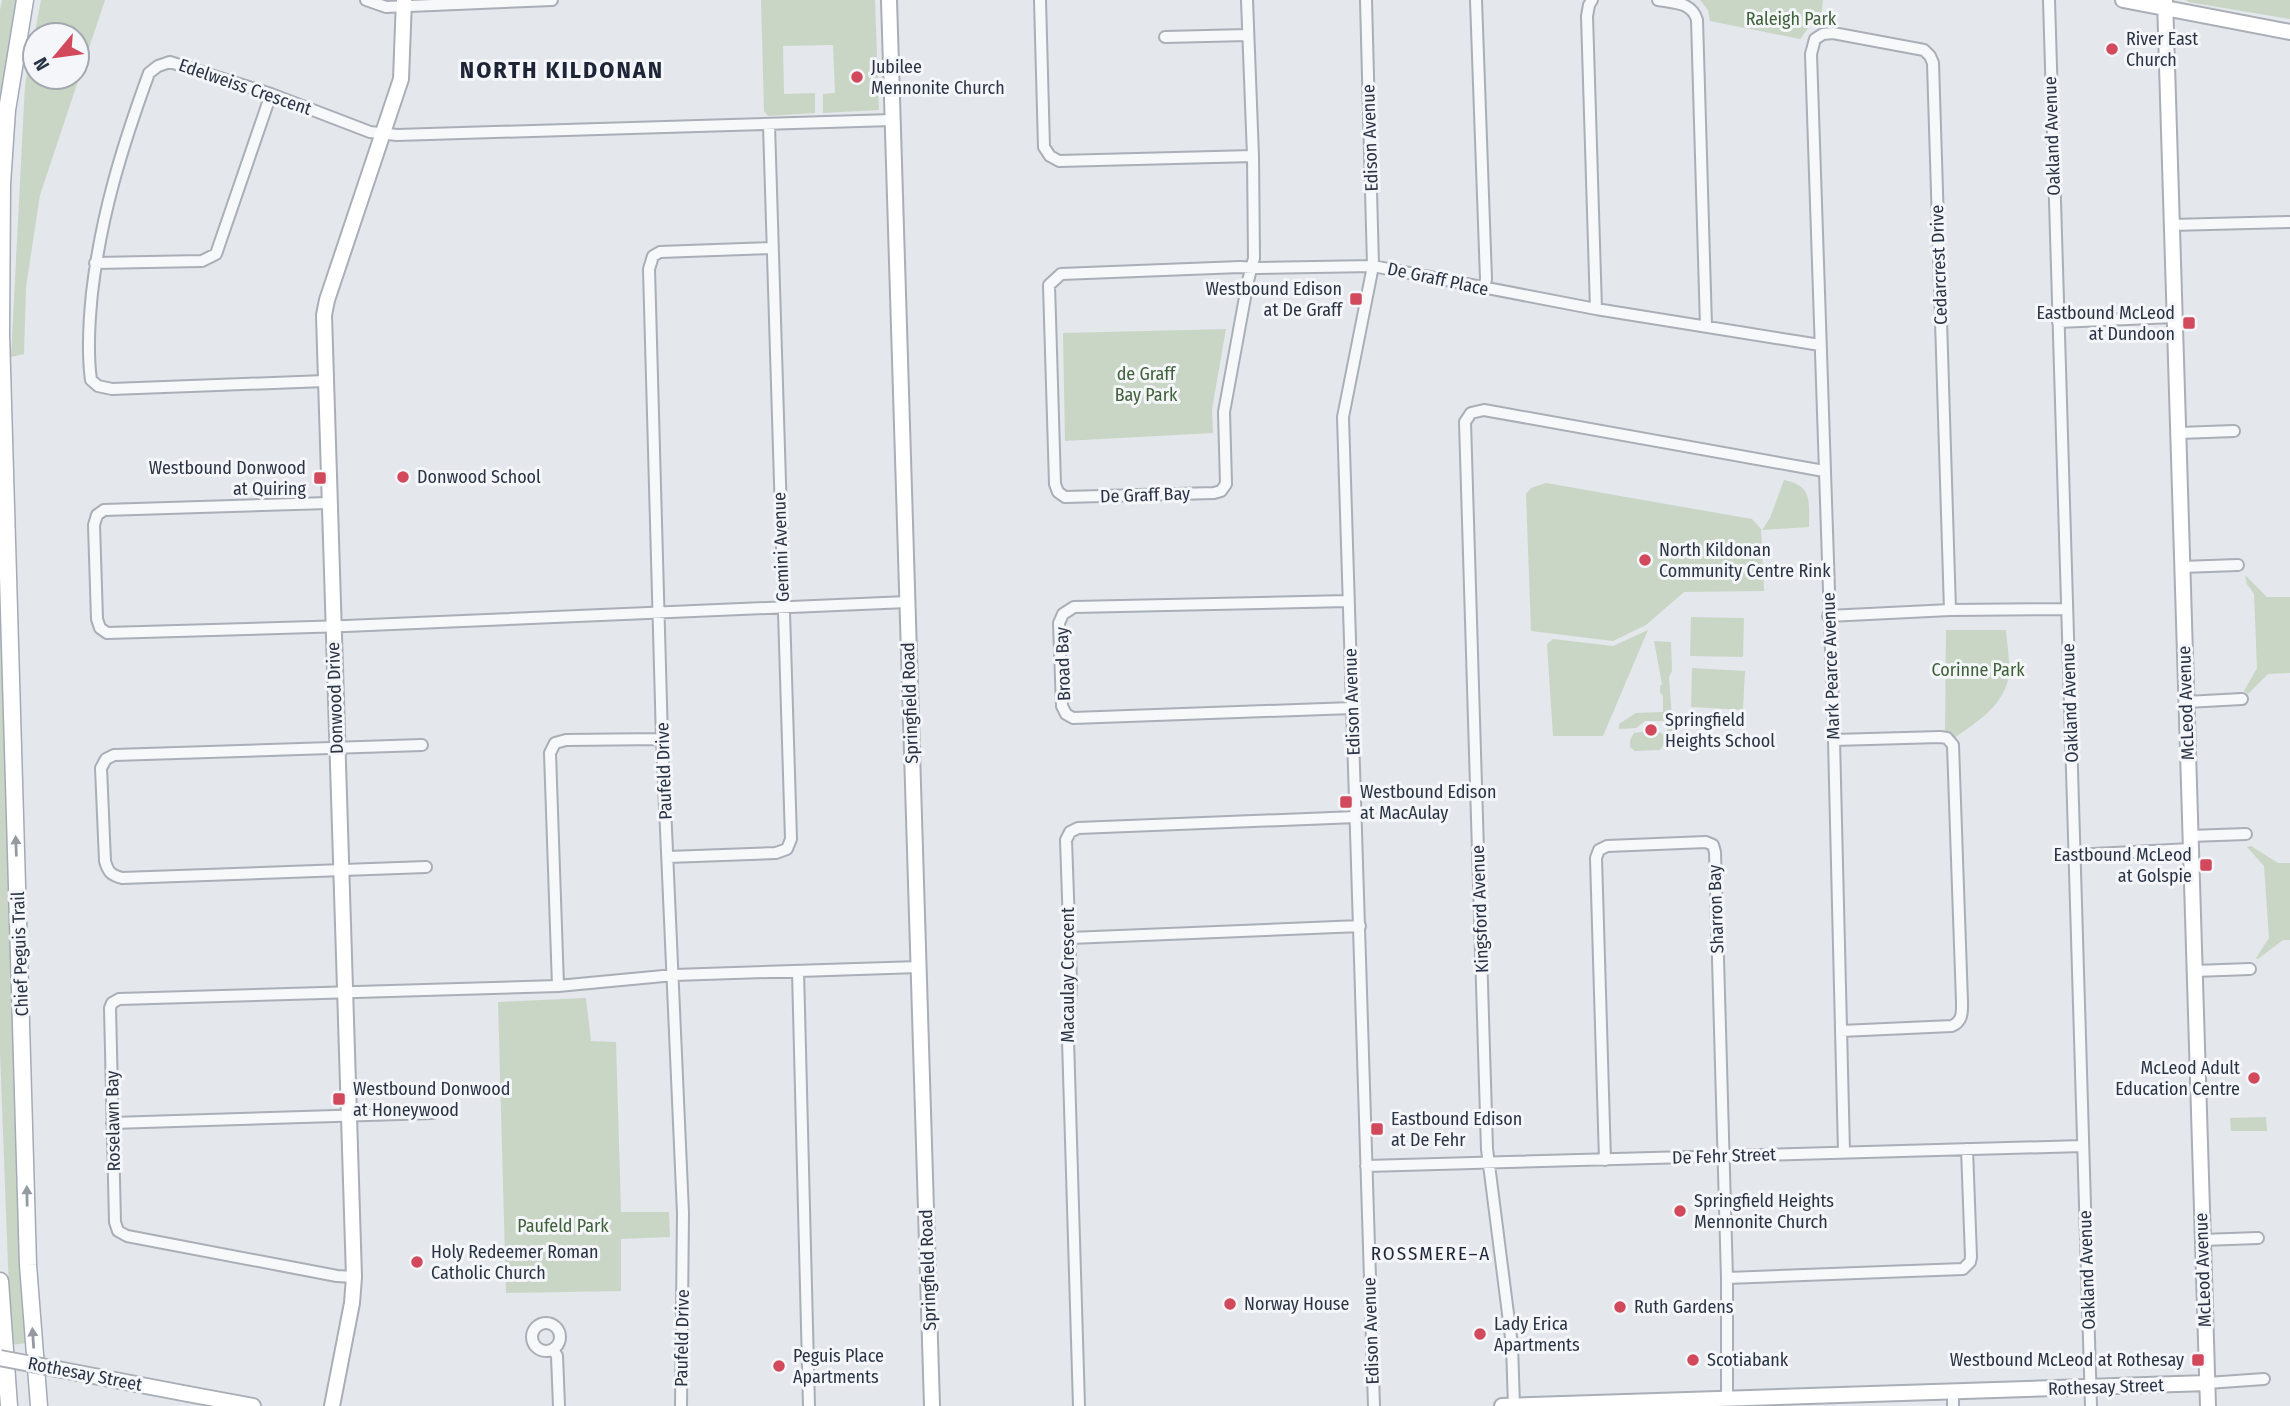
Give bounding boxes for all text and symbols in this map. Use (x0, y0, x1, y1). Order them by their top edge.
park label: Raleigh Park (1746, 8, 1837, 30)
north arrow (21, 21, 91, 91)
place label: River East Church (2126, 28, 2198, 71)
marker: River East Church (2104, 41, 2120, 57)
text: N (29, 53, 54, 75)
street label: Edelweiss Crescent (176, 54, 314, 120)
district label: NORTH KILDONAN (460, 56, 664, 84)
place label: Jubilee Mennonite Church (871, 56, 1005, 99)
marker: Jubilee Mennonite Church (849, 69, 865, 85)
street label: Oakland Avenue (2039, 76, 2065, 196)
street label: Edison Avenue (1357, 84, 1383, 192)
street label: Cedarcrest Drive (1926, 204, 1952, 325)
street label: De Graff Place (1386, 258, 1491, 300)
place label: Westbound Edison at De Graff (1206, 278, 1343, 321)
marker: Westbound Edison at De Graff (1348, 291, 1364, 307)
place label: Eastbound McLeod at Dundoon (2037, 302, 2175, 345)
marker: Eastbound McLeod at Dundoon (2181, 315, 2197, 331)
park label: de Graff Bay Park (1115, 363, 1178, 406)
place label: Westbound Donwood at Quiring (149, 457, 307, 500)
place label: Donwood School (417, 466, 541, 488)
marker: Donwood School (395, 469, 411, 485)
marker: Westbound Donwood at Quiring (312, 470, 328, 486)
street label: De Graff Bay (1100, 482, 1190, 508)
street label: Gemini Avenue (768, 492, 794, 602)
place label: North Kildonan Community Centre Rink (1659, 539, 1831, 582)
marker: North Kildonan Community Centre Rink (1637, 552, 1653, 568)
street label: Mark Pearce Avenue (1817, 592, 1845, 740)
street label: Broad Bay (1051, 627, 1075, 701)
street label: Donwood Drive (322, 641, 348, 754)
street label: Springfield Road (897, 642, 923, 764)
street label: Oakland Avenue (2057, 643, 2083, 763)
street label: McLeod Avenue (2173, 645, 2199, 761)
street label: Edison Avenue (1339, 648, 1365, 756)
park label: Corinne Park (1931, 659, 2025, 681)
place label: Springfield Heights School (1665, 709, 1775, 752)
street label: Paufeld Drive (651, 722, 677, 820)
marker: Springfield Heights School (1643, 722, 1659, 738)
place label: Westbound Edison at MacAulay (1360, 781, 1497, 824)
marker: Westbound Edison at MacAulay (1338, 794, 1354, 810)
one-way arrow (10, 835, 21, 857)
street label: Kingsford Avenue (1467, 844, 1493, 973)
place label: Eastbound McLeod at Golspie (2054, 844, 2192, 887)
marker: Eastbound McLeod at Golspie (2198, 857, 2214, 873)
street label: Sharron Bay (1703, 864, 1729, 954)
street label: Chief Peguis Trail (7, 891, 33, 1017)
street label: Macaulay Crescent (1057, 907, 1079, 1043)
place label: McLeod Adult Education Centre (2115, 1057, 2240, 1100)
street label: Roselawn Bay (101, 1070, 125, 1172)
marker: McLeod Adult Education Centre (2246, 1070, 2262, 1086)
place label: Westbound Donwood at Honeywood (353, 1078, 510, 1121)
marker: Westbound Donwood at Honeywood (331, 1091, 347, 1107)
place label: Eastbound Edison at De Fehr (1391, 1108, 1522, 1151)
marker: Eastbound Edison at De Fehr (1369, 1121, 1385, 1137)
street label: De Fehr Street (1672, 1143, 1776, 1169)
one-way arrow (21, 1185, 33, 1207)
place label: Springfield Heights Mennonite Church (1694, 1190, 1834, 1233)
marker: Springfield Heights Mennonite Church (1672, 1203, 1688, 1219)
street label: Springfield Road (915, 1209, 941, 1331)
street label: Oakland Avenue (2074, 1210, 2100, 1330)
street label: McLeod Avenue (2190, 1212, 2216, 1328)
park label: Paufeld Park (517, 1215, 609, 1237)
place label: Holy Redeemer Roman Catholic Church (431, 1241, 598, 1284)
district label: ROSSMERE–A (1371, 1242, 1491, 1265)
marker: Holy Redeemer Roman Catholic Church (409, 1254, 425, 1270)
street label: Edison Avenue (1358, 1277, 1384, 1385)
street label: Paufeld Drive (670, 1289, 694, 1387)
place label: Norway House (1244, 1293, 1350, 1315)
marker: Norway House (1222, 1296, 1238, 1312)
place label: Ruth Gardens (1634, 1296, 1734, 1318)
marker: Ruth Gardens (1612, 1299, 1628, 1315)
place label: Lady Erica Apartments (1494, 1313, 1580, 1356)
marker: Lady Erica Apartments (1472, 1326, 1488, 1342)
one-way arrow (27, 1327, 38, 1349)
place label: Peguis Place Apartments (793, 1345, 884, 1388)
place label: Scotiabank (1707, 1349, 1789, 1371)
place label: Westbound McLeod at Rothesay (1950, 1349, 2184, 1371)
street label: Rothesay Street (26, 1352, 144, 1396)
marker: Scotiabank (1685, 1352, 1701, 1368)
marker: Westbound McLeod at Rothesay (2190, 1352, 2206, 1368)
marker: Peguis Place Apartments (771, 1358, 787, 1374)
street label: Rothesay Street (2048, 1374, 2164, 1400)

